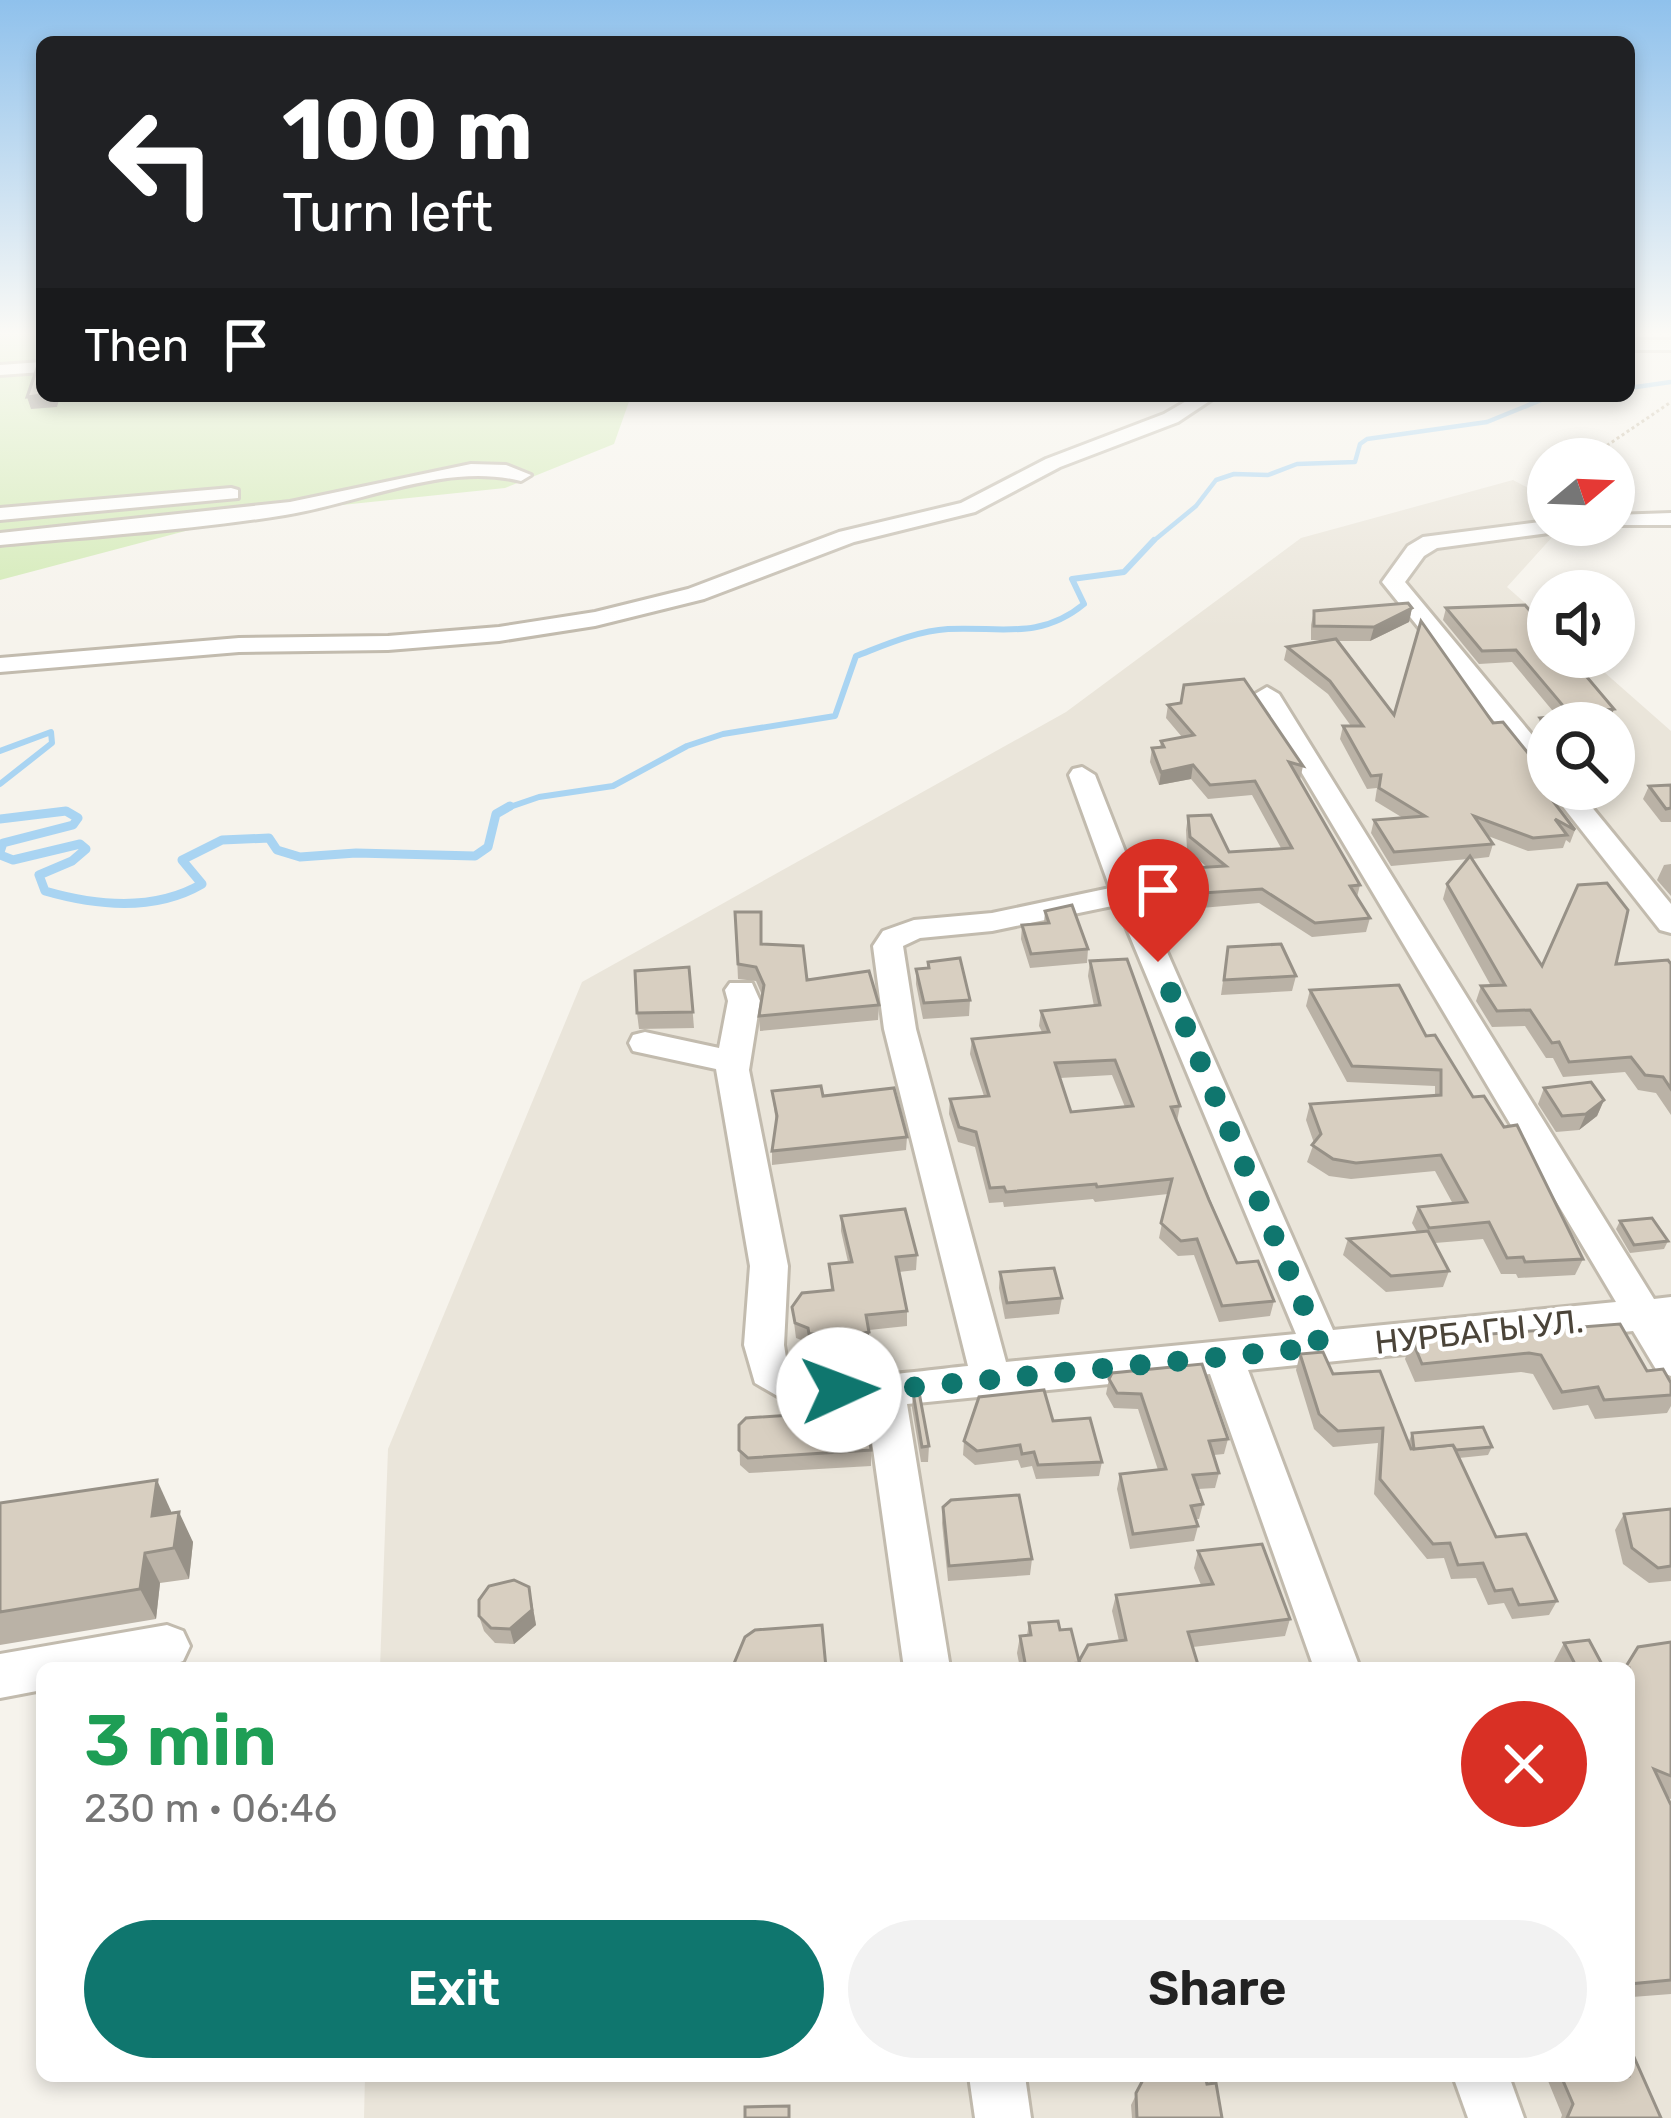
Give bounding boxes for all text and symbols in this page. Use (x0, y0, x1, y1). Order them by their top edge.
text: 100 m (282, 80, 533, 180)
icon: left (84, 84, 240, 240)
text: Turn left (282, 181, 493, 245)
icon: arrive (213, 312, 279, 378)
text: Then (84, 319, 189, 372)
north arrow (1527, 438, 1635, 546)
map controls (1527, 438, 1635, 810)
button: sound (1527, 570, 1635, 678)
button: search (1527, 702, 1635, 810)
pin (1107, 839, 1209, 962)
icon: arrive (1125, 857, 1191, 923)
street label: НУРБАГЫ УЛ. (1373, 1301, 1585, 1362)
position arrow (776, 1327, 902, 1453)
text: 3 min (84, 1698, 277, 1783)
button: close (1461, 1701, 1587, 1827)
text: 230 m · 06:46 (84, 1786, 337, 1832)
button: Exit (84, 1920, 824, 2058)
button: Share (848, 1920, 1587, 2058)

